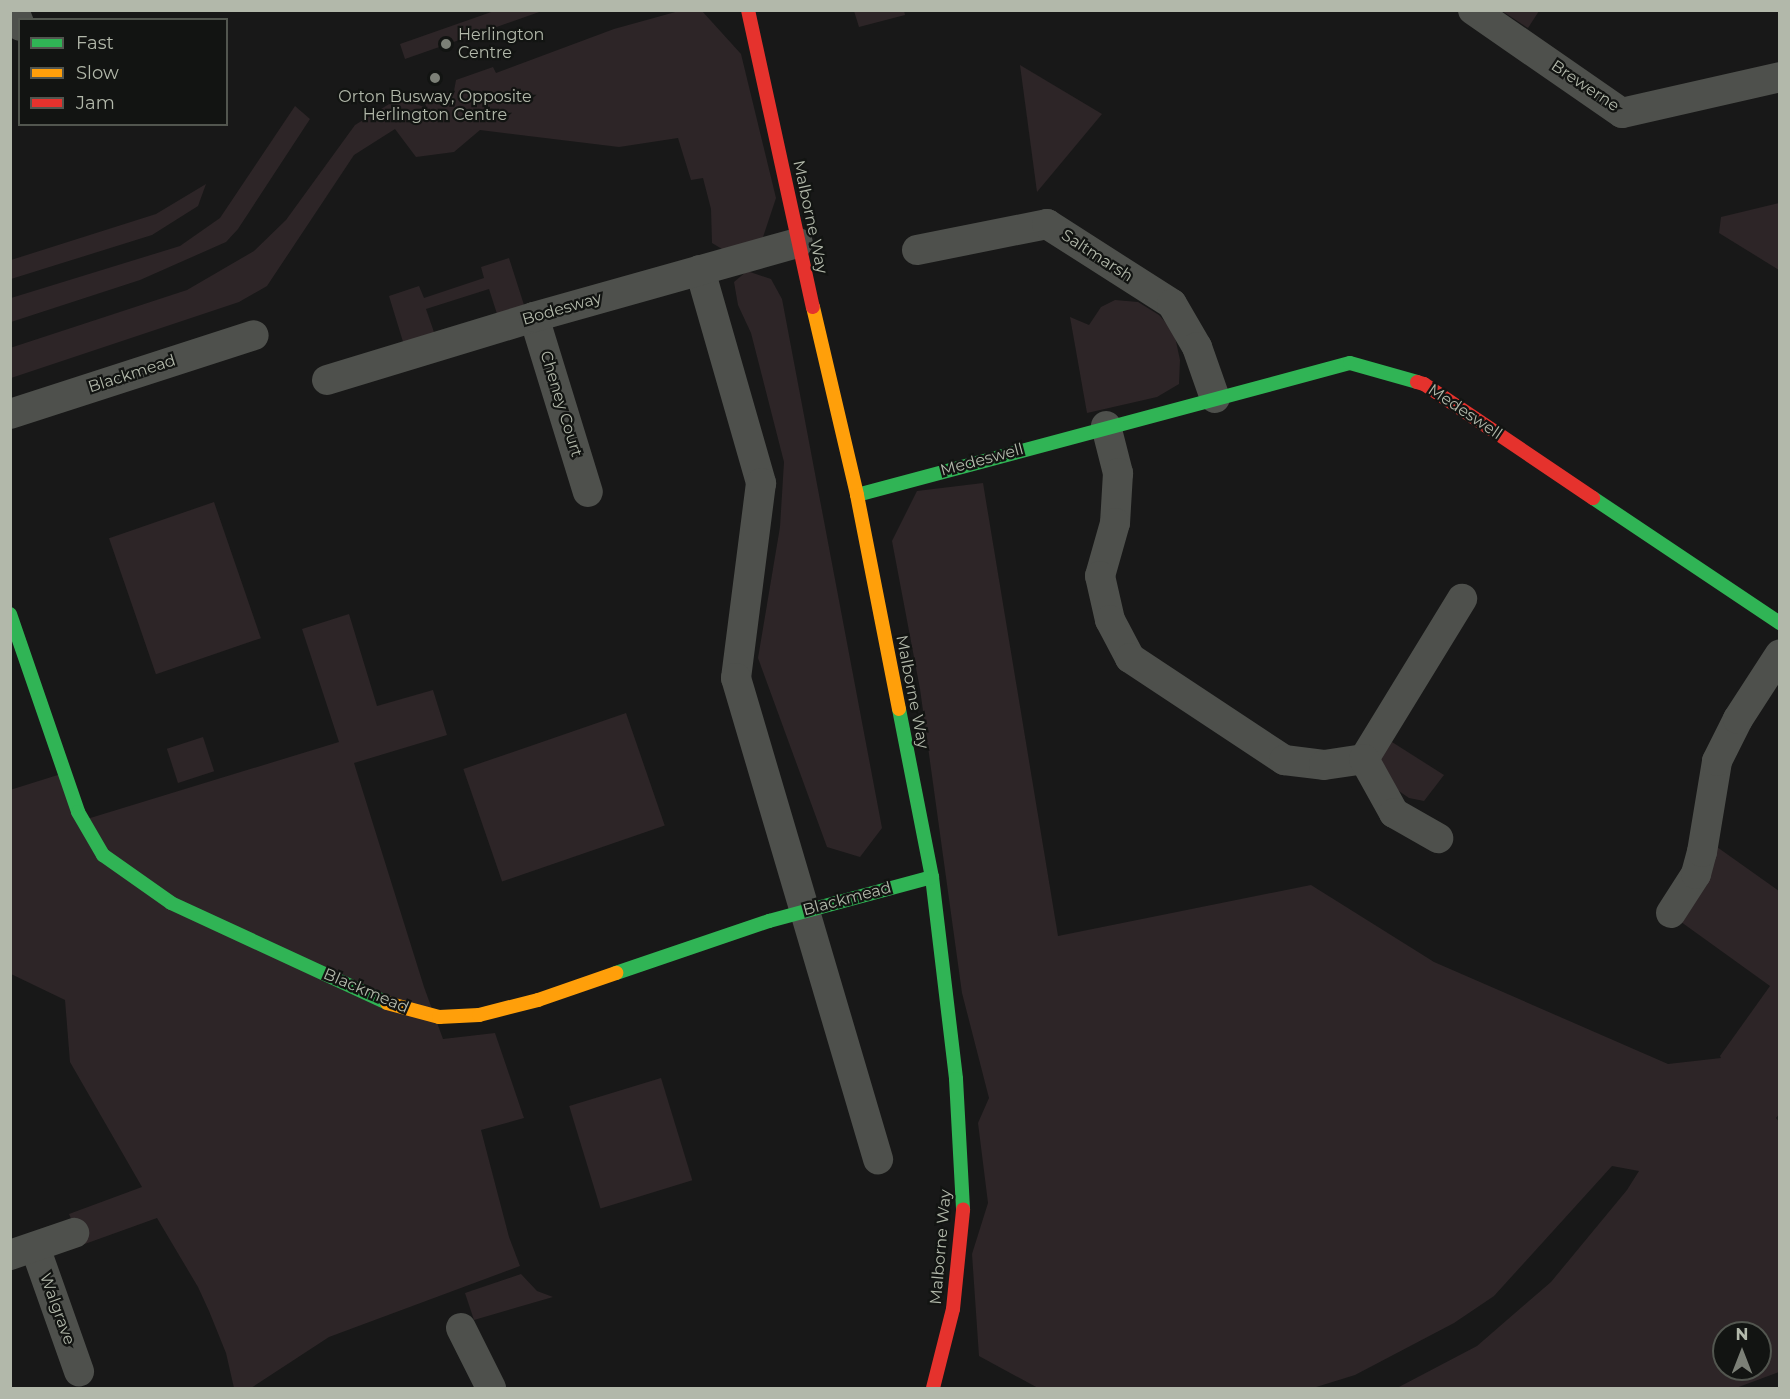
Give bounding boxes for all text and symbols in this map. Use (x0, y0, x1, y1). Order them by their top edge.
legend (18, 18, 228, 126)
place label: Herlington Centre (458, 25, 544, 63)
text: Fast (76, 32, 114, 54)
marker: Herlington Centre (439, 37, 453, 51)
street label: Brewerne (1547, 56, 1623, 116)
text: Slow (76, 62, 119, 84)
marker: Orton Busway, Opposite Herlington Centre (428, 71, 442, 85)
place label: Orton Busway, Opposite Herlington Centre (338, 87, 532, 125)
text: Jam (76, 92, 115, 114)
street label: Malborne Way (789, 158, 831, 276)
street label: Saltmarsh (1058, 226, 1136, 286)
street label: Bodesway (520, 288, 604, 330)
street label: Cheney Court (536, 349, 586, 459)
street label: Blackmead (86, 351, 178, 397)
street label: Medeswell (1424, 380, 1506, 444)
street label: Medeswell (938, 440, 1026, 480)
street label: Malborne Way (892, 633, 932, 751)
street label: Blackmead (801, 878, 893, 920)
street label: Blackmead (320, 964, 412, 1018)
street label: Malborne Way (926, 1189, 956, 1305)
street label: Walgrave (35, 1271, 79, 1347)
north arrow (1712, 1321, 1772, 1381)
text: N (1736, 1325, 1748, 1344)

